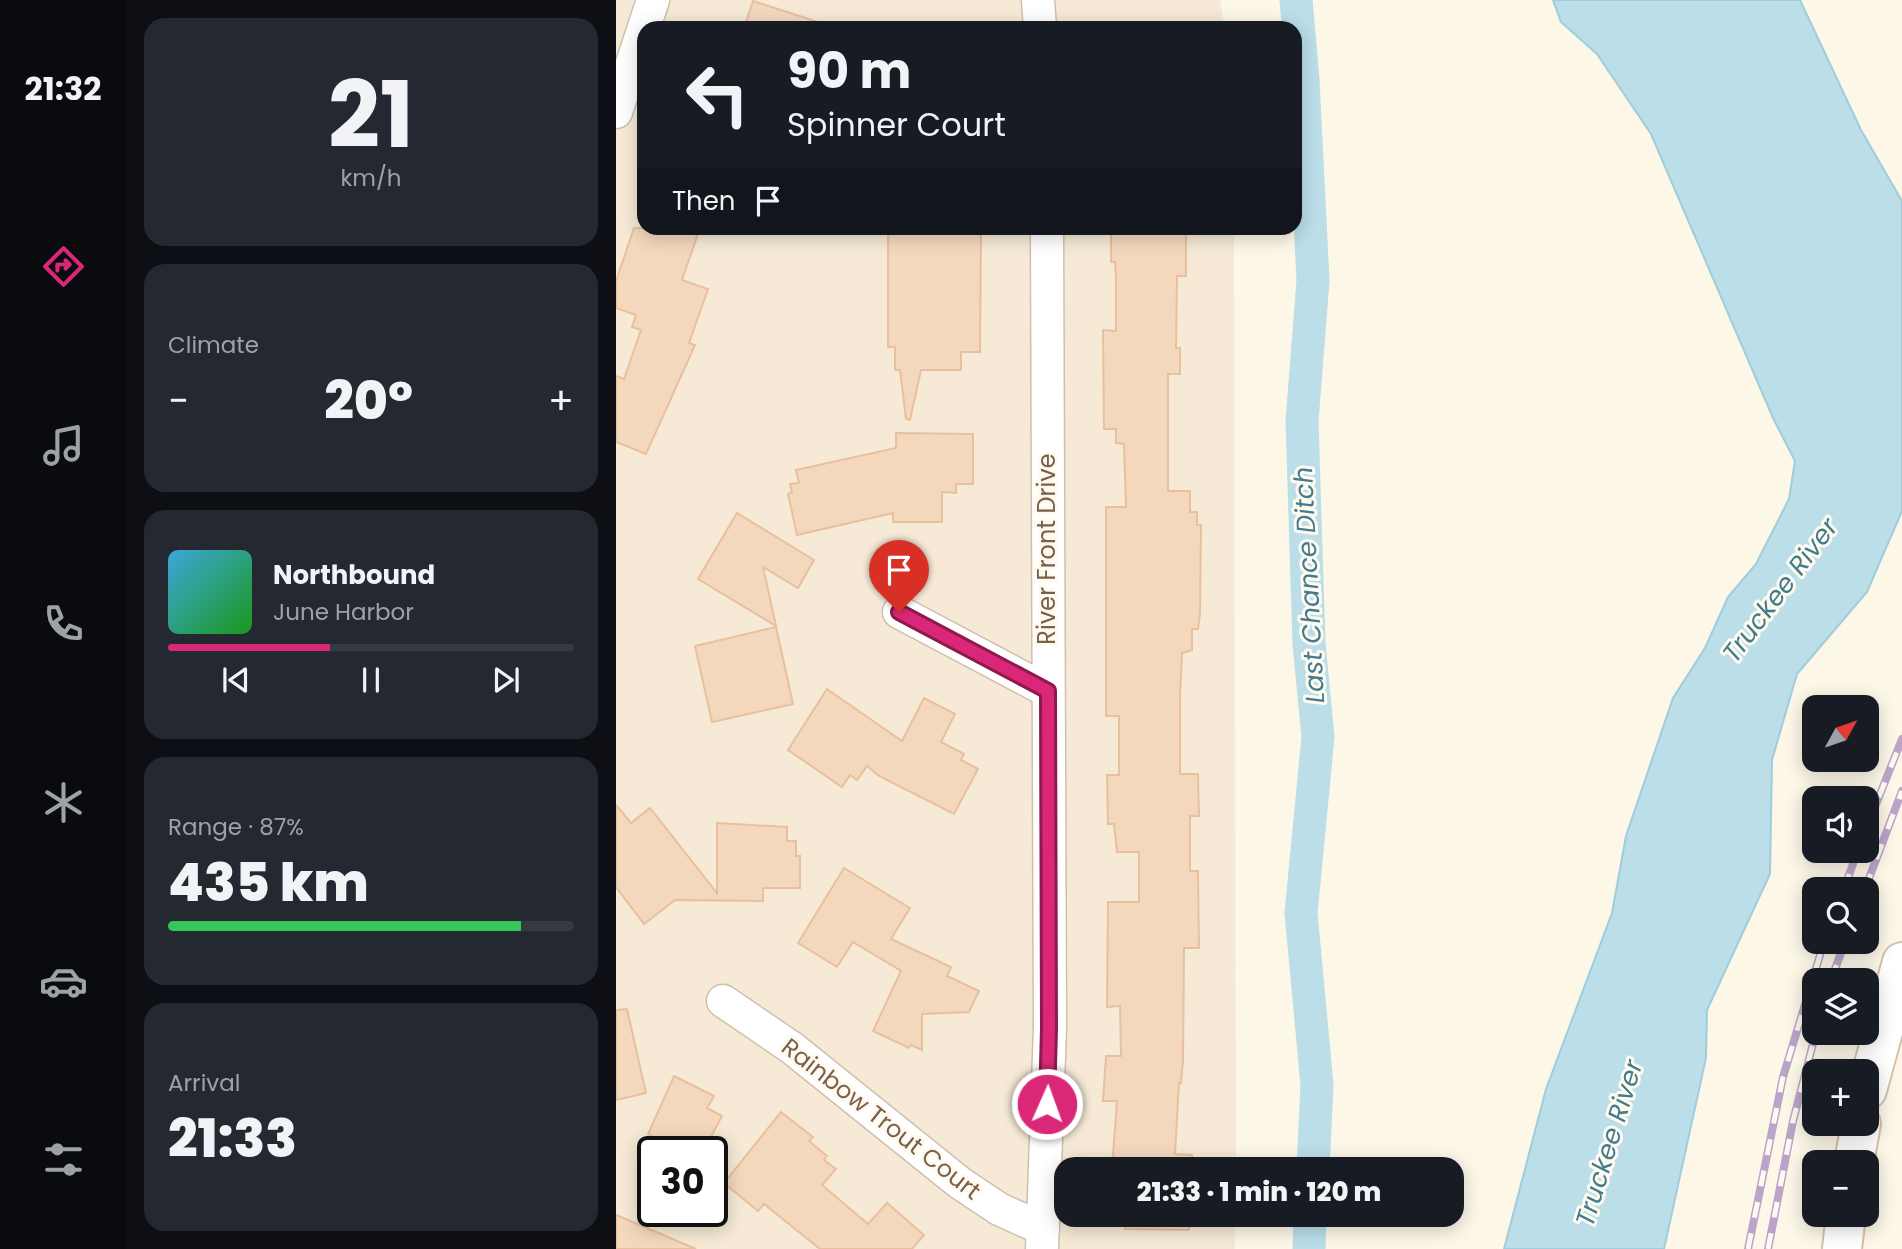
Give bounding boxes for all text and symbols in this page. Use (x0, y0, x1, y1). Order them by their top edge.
text: 90 m (787, 37, 911, 105)
icon: left (672, 49, 763, 140)
text: 21 (328, 51, 414, 179)
text: 21:32 (24, 66, 102, 111)
text: Spinner Court (787, 102, 1006, 147)
text: km/h (340, 162, 402, 194)
icon: arrive (749, 182, 787, 220)
text: Then (672, 183, 735, 219)
icon: directions (39, 242, 88, 291)
text: Climate (168, 329, 259, 361)
text: 20° (324, 364, 413, 437)
text: − (168, 374, 189, 427)
text: + (548, 374, 574, 427)
icon: music (39, 421, 88, 470)
street label: River Front Drive (1030, 453, 1063, 645)
water label: Last Chance Ditch (1285, 466, 1333, 704)
water label: Truckee River (1714, 509, 1847, 670)
pin (869, 540, 929, 612)
icon: arrive (880, 551, 918, 589)
text: Northbound (273, 557, 435, 593)
text: June Harbor (273, 596, 414, 628)
icon: phone (39, 599, 88, 648)
icon: previous (217, 661, 255, 699)
icon: pause (352, 661, 390, 699)
icon: next (487, 661, 525, 699)
north arrow (1802, 695, 1880, 772)
map controls (1802, 695, 1879, 1227)
icon: climate (39, 778, 88, 827)
button: sound (1802, 786, 1879, 863)
text: Range · 87% (168, 811, 304, 843)
text: 435 km (168, 846, 369, 919)
button: search (1802, 877, 1879, 954)
icon: car (39, 957, 88, 1006)
button: layers (1802, 968, 1879, 1045)
street label: Rainbow Trout Court (775, 1030, 988, 1207)
water label: Truckee River (1567, 1054, 1652, 1231)
button: + (1802, 1059, 1879, 1136)
text: Arrival (168, 1067, 240, 1099)
position arrow (1010, 1067, 1084, 1141)
text: 21:33 (168, 1102, 297, 1175)
icon: filters (39, 1135, 88, 1184)
speed limit sign: 30 (637, 1136, 728, 1227)
button: − (1802, 1150, 1879, 1227)
text: 21:33 · 1 min · 120 m (1137, 1174, 1381, 1210)

